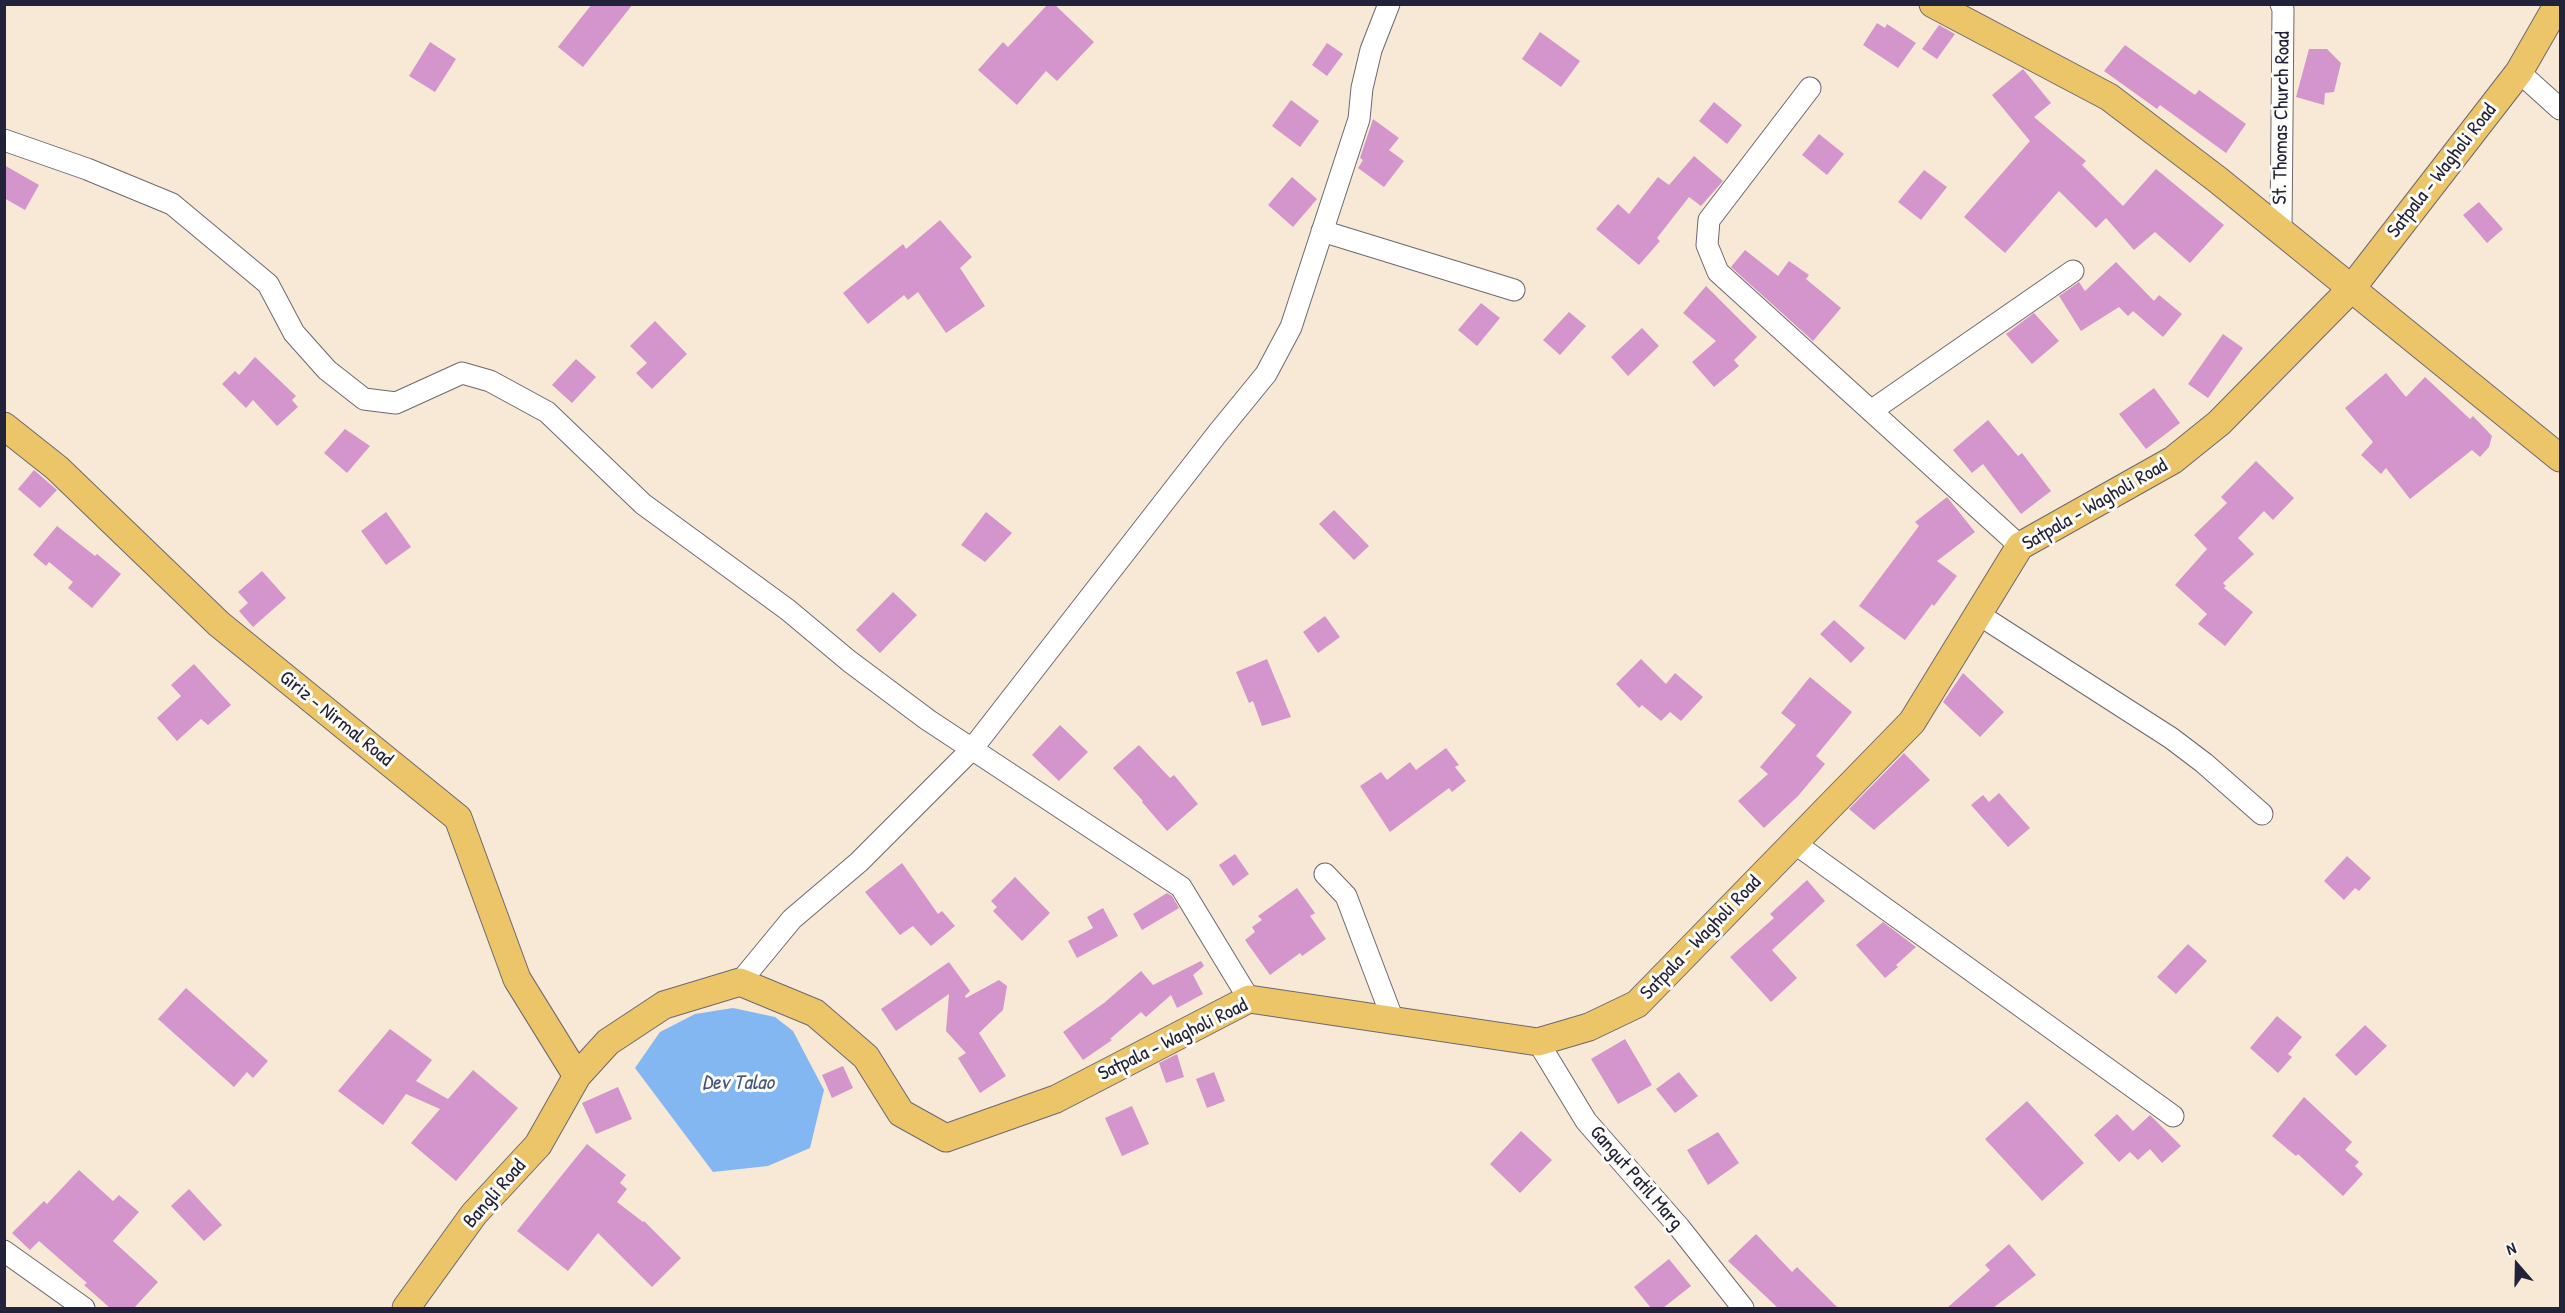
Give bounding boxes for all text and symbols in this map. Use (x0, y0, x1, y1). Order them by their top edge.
street label: St. Thomas Church Road (2268, 31, 2296, 205)
street label: Satpala - Wagholi Road (2382, 99, 2502, 243)
street label: Satpala - Wagholi Road (2018, 454, 2172, 556)
street label: Giriz - Nirmal Road (274, 666, 398, 772)
street label: Satpala - Wagholi Road (1636, 871, 1766, 1005)
street label: Satpala - Wagholi Road (1094, 993, 1252, 1087)
water label: Dev Talao (702, 1070, 774, 1096)
street label: Gangut Patil Marg (1584, 1121, 1688, 1235)
street label: Bangli Road (459, 1155, 531, 1233)
north arrow (2487, 1235, 2547, 1295)
text: N (2503, 1236, 2519, 1260)

